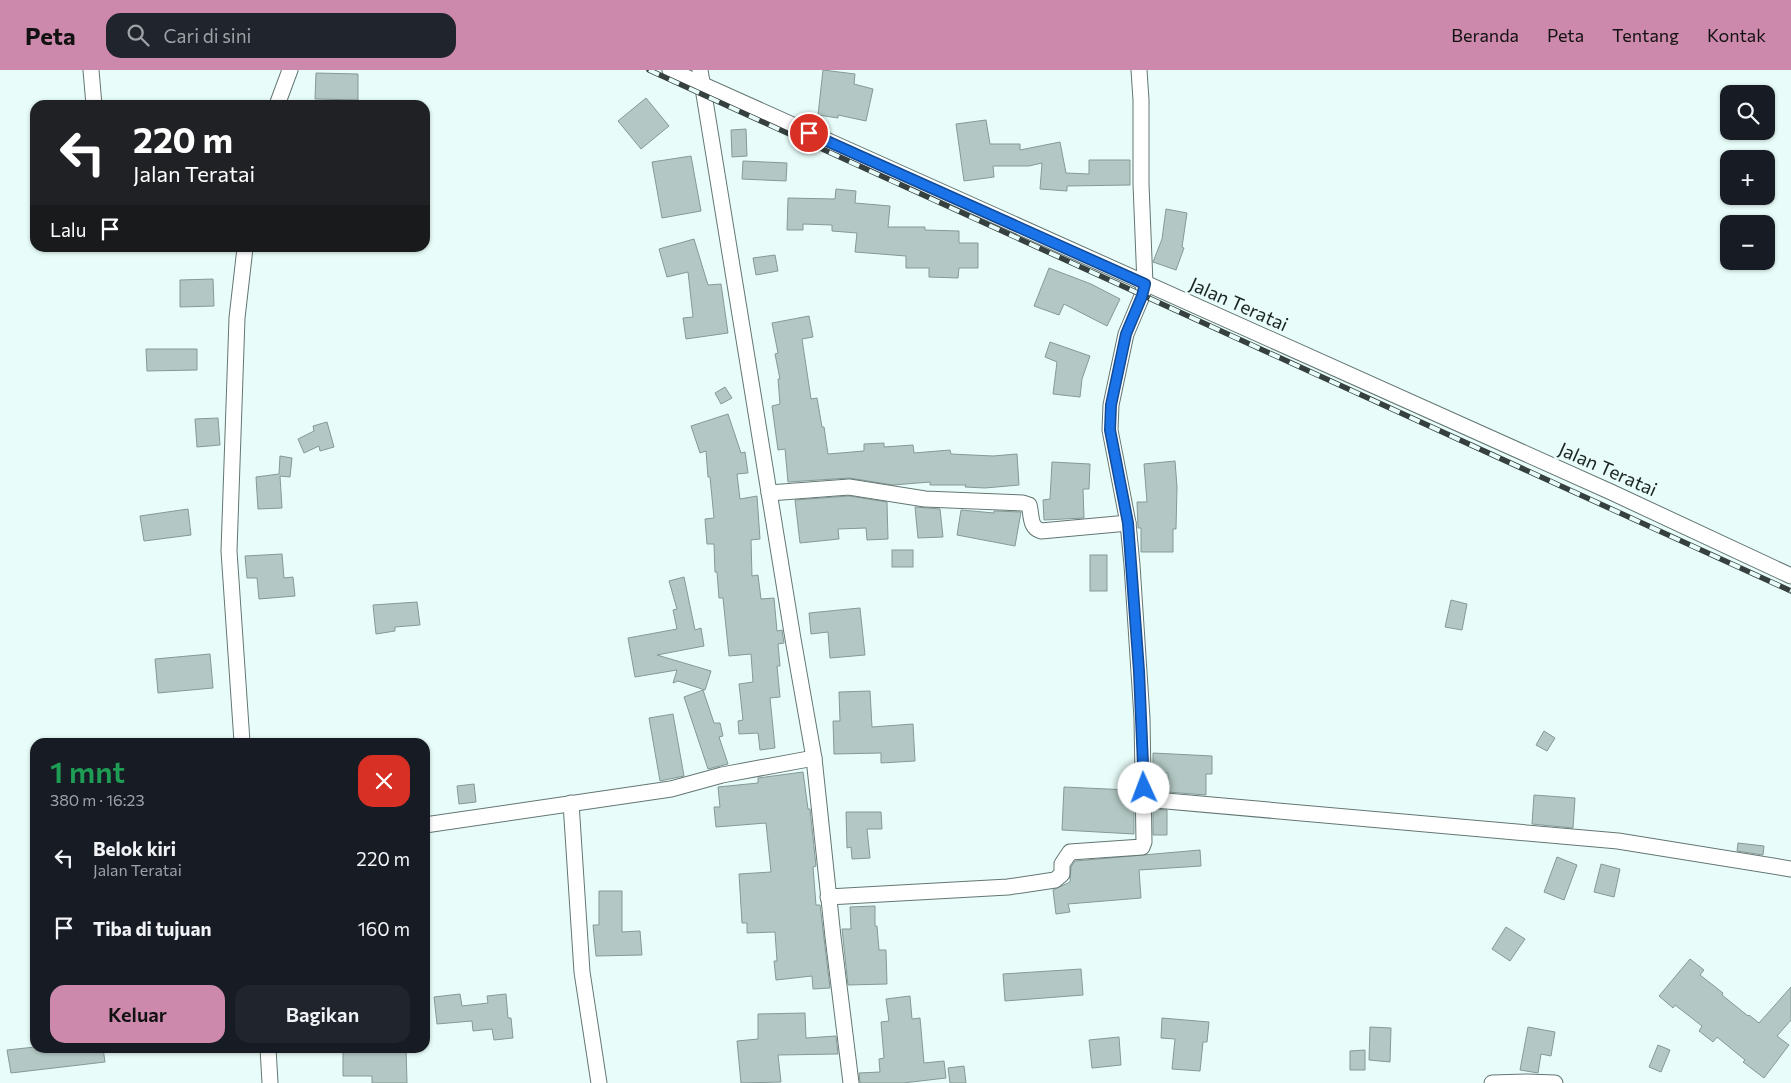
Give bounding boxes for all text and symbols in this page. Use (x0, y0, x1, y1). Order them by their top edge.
search box (106, 13, 456, 58)
text: Peta (25, 21, 76, 50)
icon: search (124, 21, 152, 49)
text: Cari di sini (164, 24, 251, 47)
text: Beranda (1451, 24, 1519, 46)
text: Peta (1547, 24, 1584, 46)
text: Tentang (1612, 24, 1679, 46)
text: Kontak (1707, 24, 1766, 46)
map controls (1720, 85, 1775, 270)
button: search (1720, 85, 1775, 140)
pin (788, 112, 830, 154)
text: 220 m (133, 117, 233, 160)
icon: arrive (795, 119, 823, 147)
icon: left (50, 120, 115, 185)
button: + (1720, 150, 1775, 205)
text: Jalan Teratai (133, 160, 255, 187)
icon: arrive (96, 215, 124, 243)
button: − (1720, 215, 1775, 270)
text: Lalu (50, 218, 86, 241)
street label: Jalan Teratai (1186, 272, 1292, 335)
street label: Jalan Teratai (1555, 437, 1661, 500)
text: 1 mnt (50, 752, 125, 789)
button: close (358, 755, 410, 807)
position arrow (1117, 761, 1169, 813)
text: 380 m · 16:23 (50, 790, 145, 809)
text: Belok kiri (93, 837, 176, 860)
icon: left (50, 844, 78, 872)
text: 220 m (356, 847, 410, 870)
text: Jalan Teratai (93, 860, 182, 879)
icon: arrive (50, 914, 78, 942)
text: Tiba di tujuan (93, 917, 211, 940)
text: 160 m (358, 917, 410, 940)
button: Keluar (50, 985, 225, 1043)
button: Bagikan (235, 985, 410, 1043)

